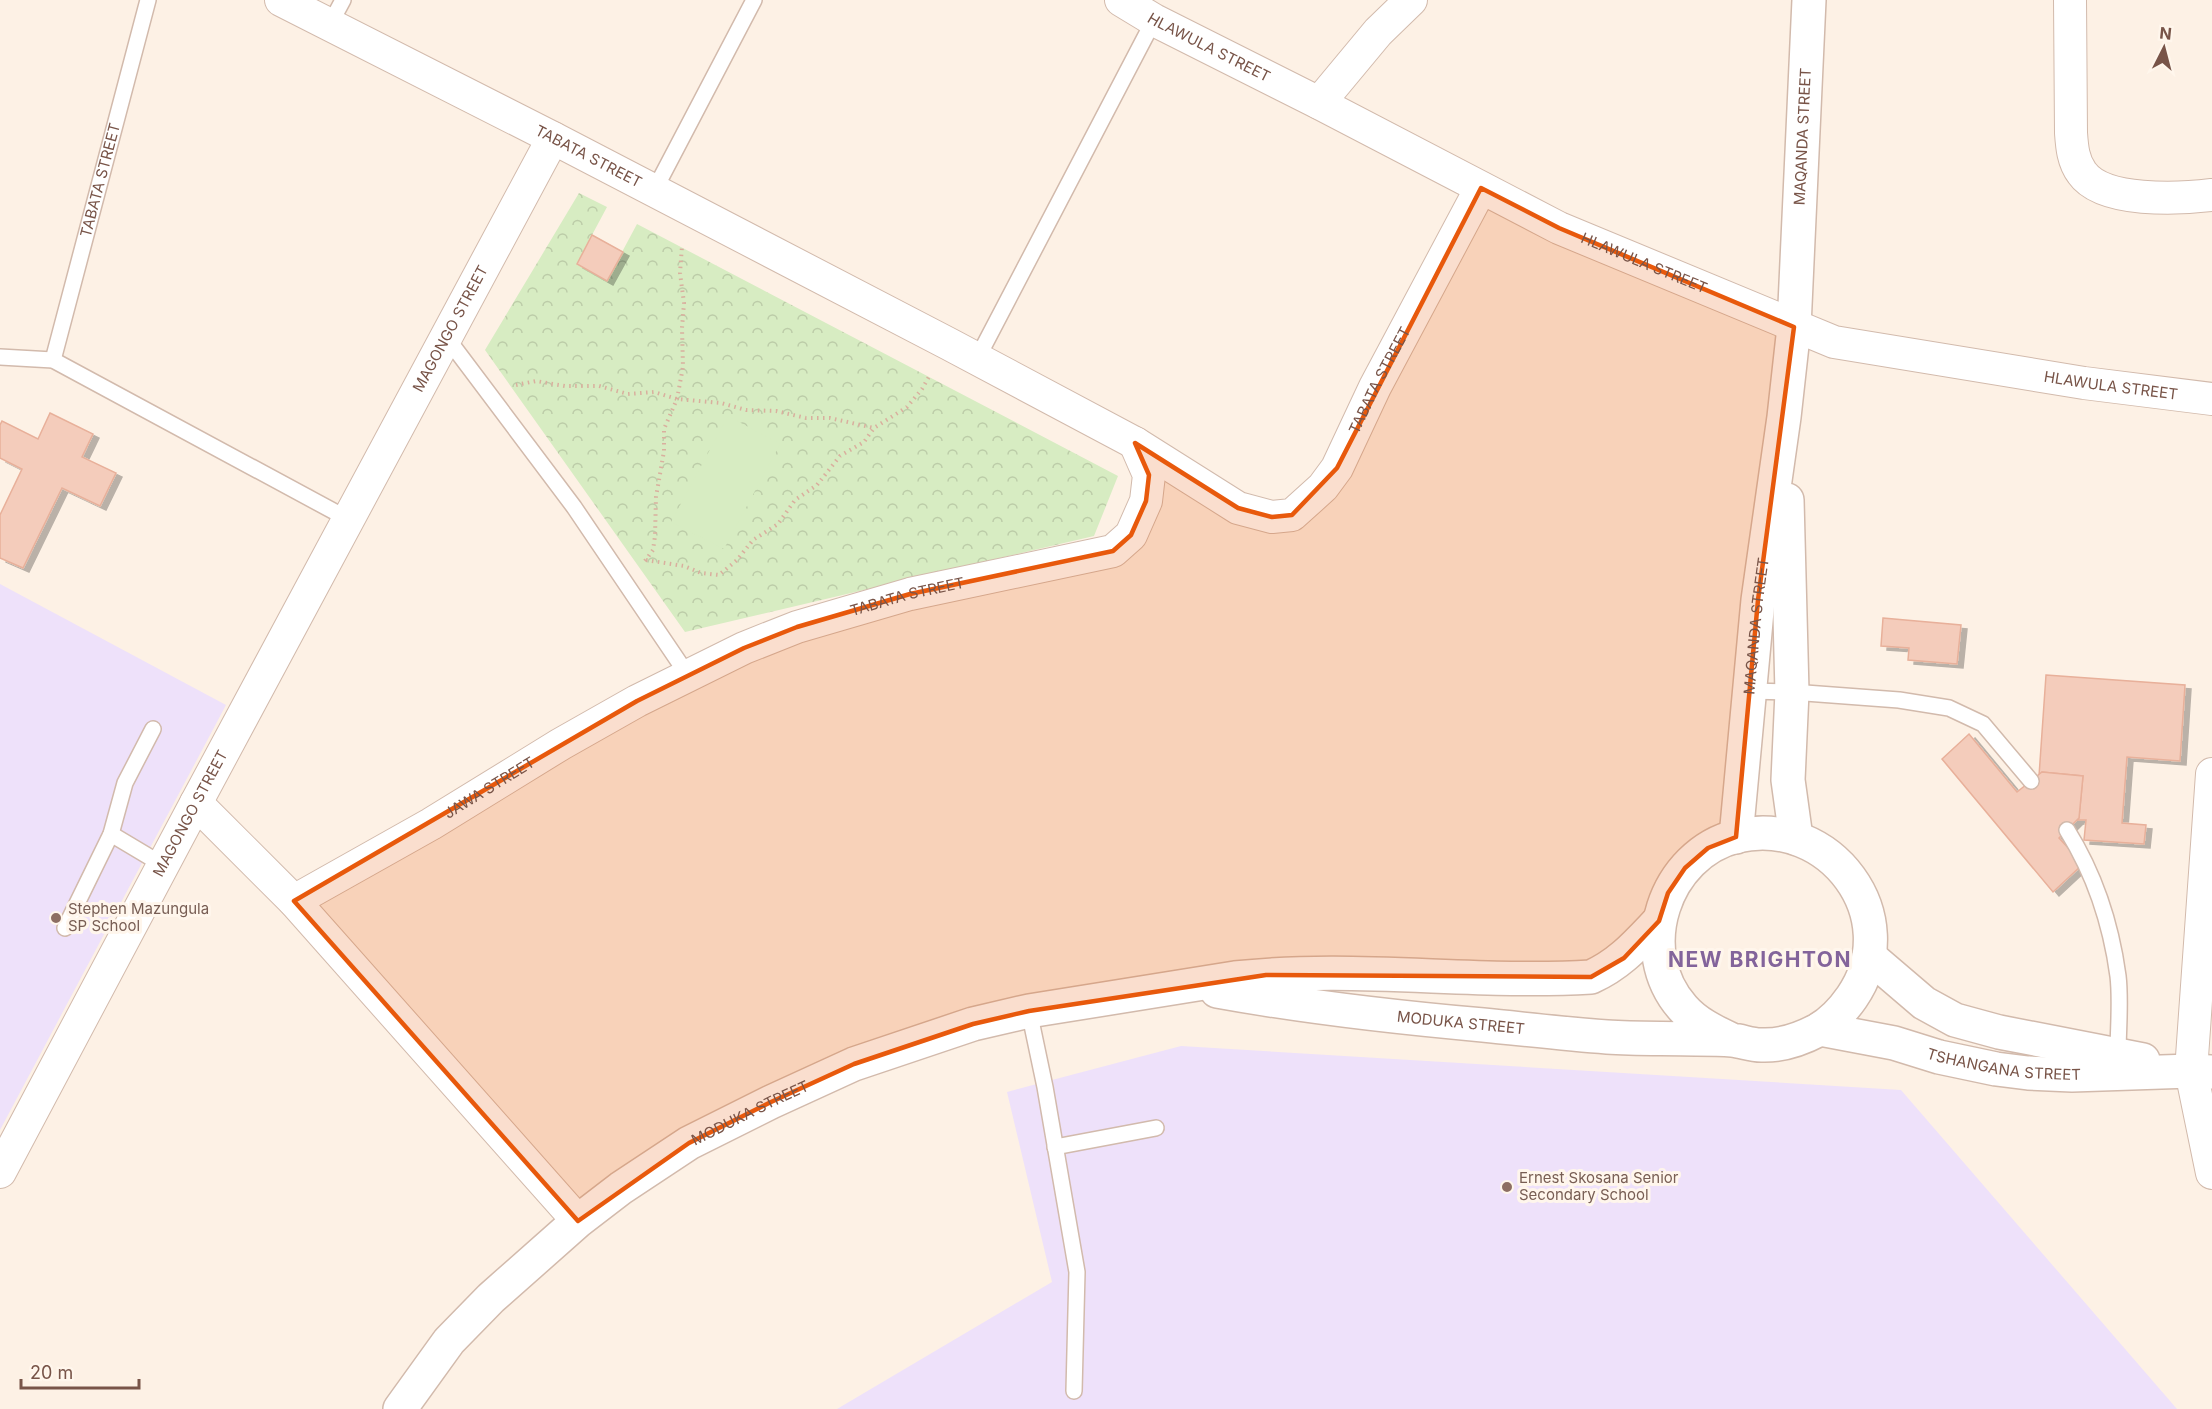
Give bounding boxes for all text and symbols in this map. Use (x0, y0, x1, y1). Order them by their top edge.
street label: HLAWULA STREET (1144, 8, 1274, 86)
north arrow (2134, 18, 2194, 78)
text: N (2158, 22, 2173, 44)
street label: MAQANDA STREET (1790, 67, 1815, 206)
street label: TABATA STREET (76, 121, 124, 239)
street label: TABATA STREET (532, 121, 645, 192)
street label: HLAWULA STREET (1578, 228, 1710, 297)
street label: MAGONGO STREET (408, 262, 492, 395)
street label: TABATA STREET (1344, 323, 1414, 437)
street label: HLAWULA STREET (2043, 367, 2179, 404)
street label: MAQANDA STREET (1739, 556, 1773, 695)
street label: TABATA STREET (848, 573, 966, 620)
street label: MAGONGO STREET (149, 747, 232, 880)
street label: JAWA STREET (441, 752, 538, 823)
place label: Stephen Mazungula SP School (68, 899, 209, 935)
marker: Stephen Mazungula SP School (49, 911, 63, 925)
district label: NEW BRIGHTON (1668, 947, 1852, 972)
street label: MODUKA STREET (1396, 1007, 1526, 1038)
street label: TSHANGANA STREET (1924, 1044, 2081, 1084)
street label: MODUKA STREET (688, 1076, 812, 1149)
place label: Ernest Skosana Senior Secondary School (1519, 1168, 1679, 1204)
marker: Ernest Skosana Senior Secondary School (1500, 1180, 1514, 1194)
scale bar (21, 1352, 140, 1390)
text: 20 m (30, 1362, 73, 1383)

